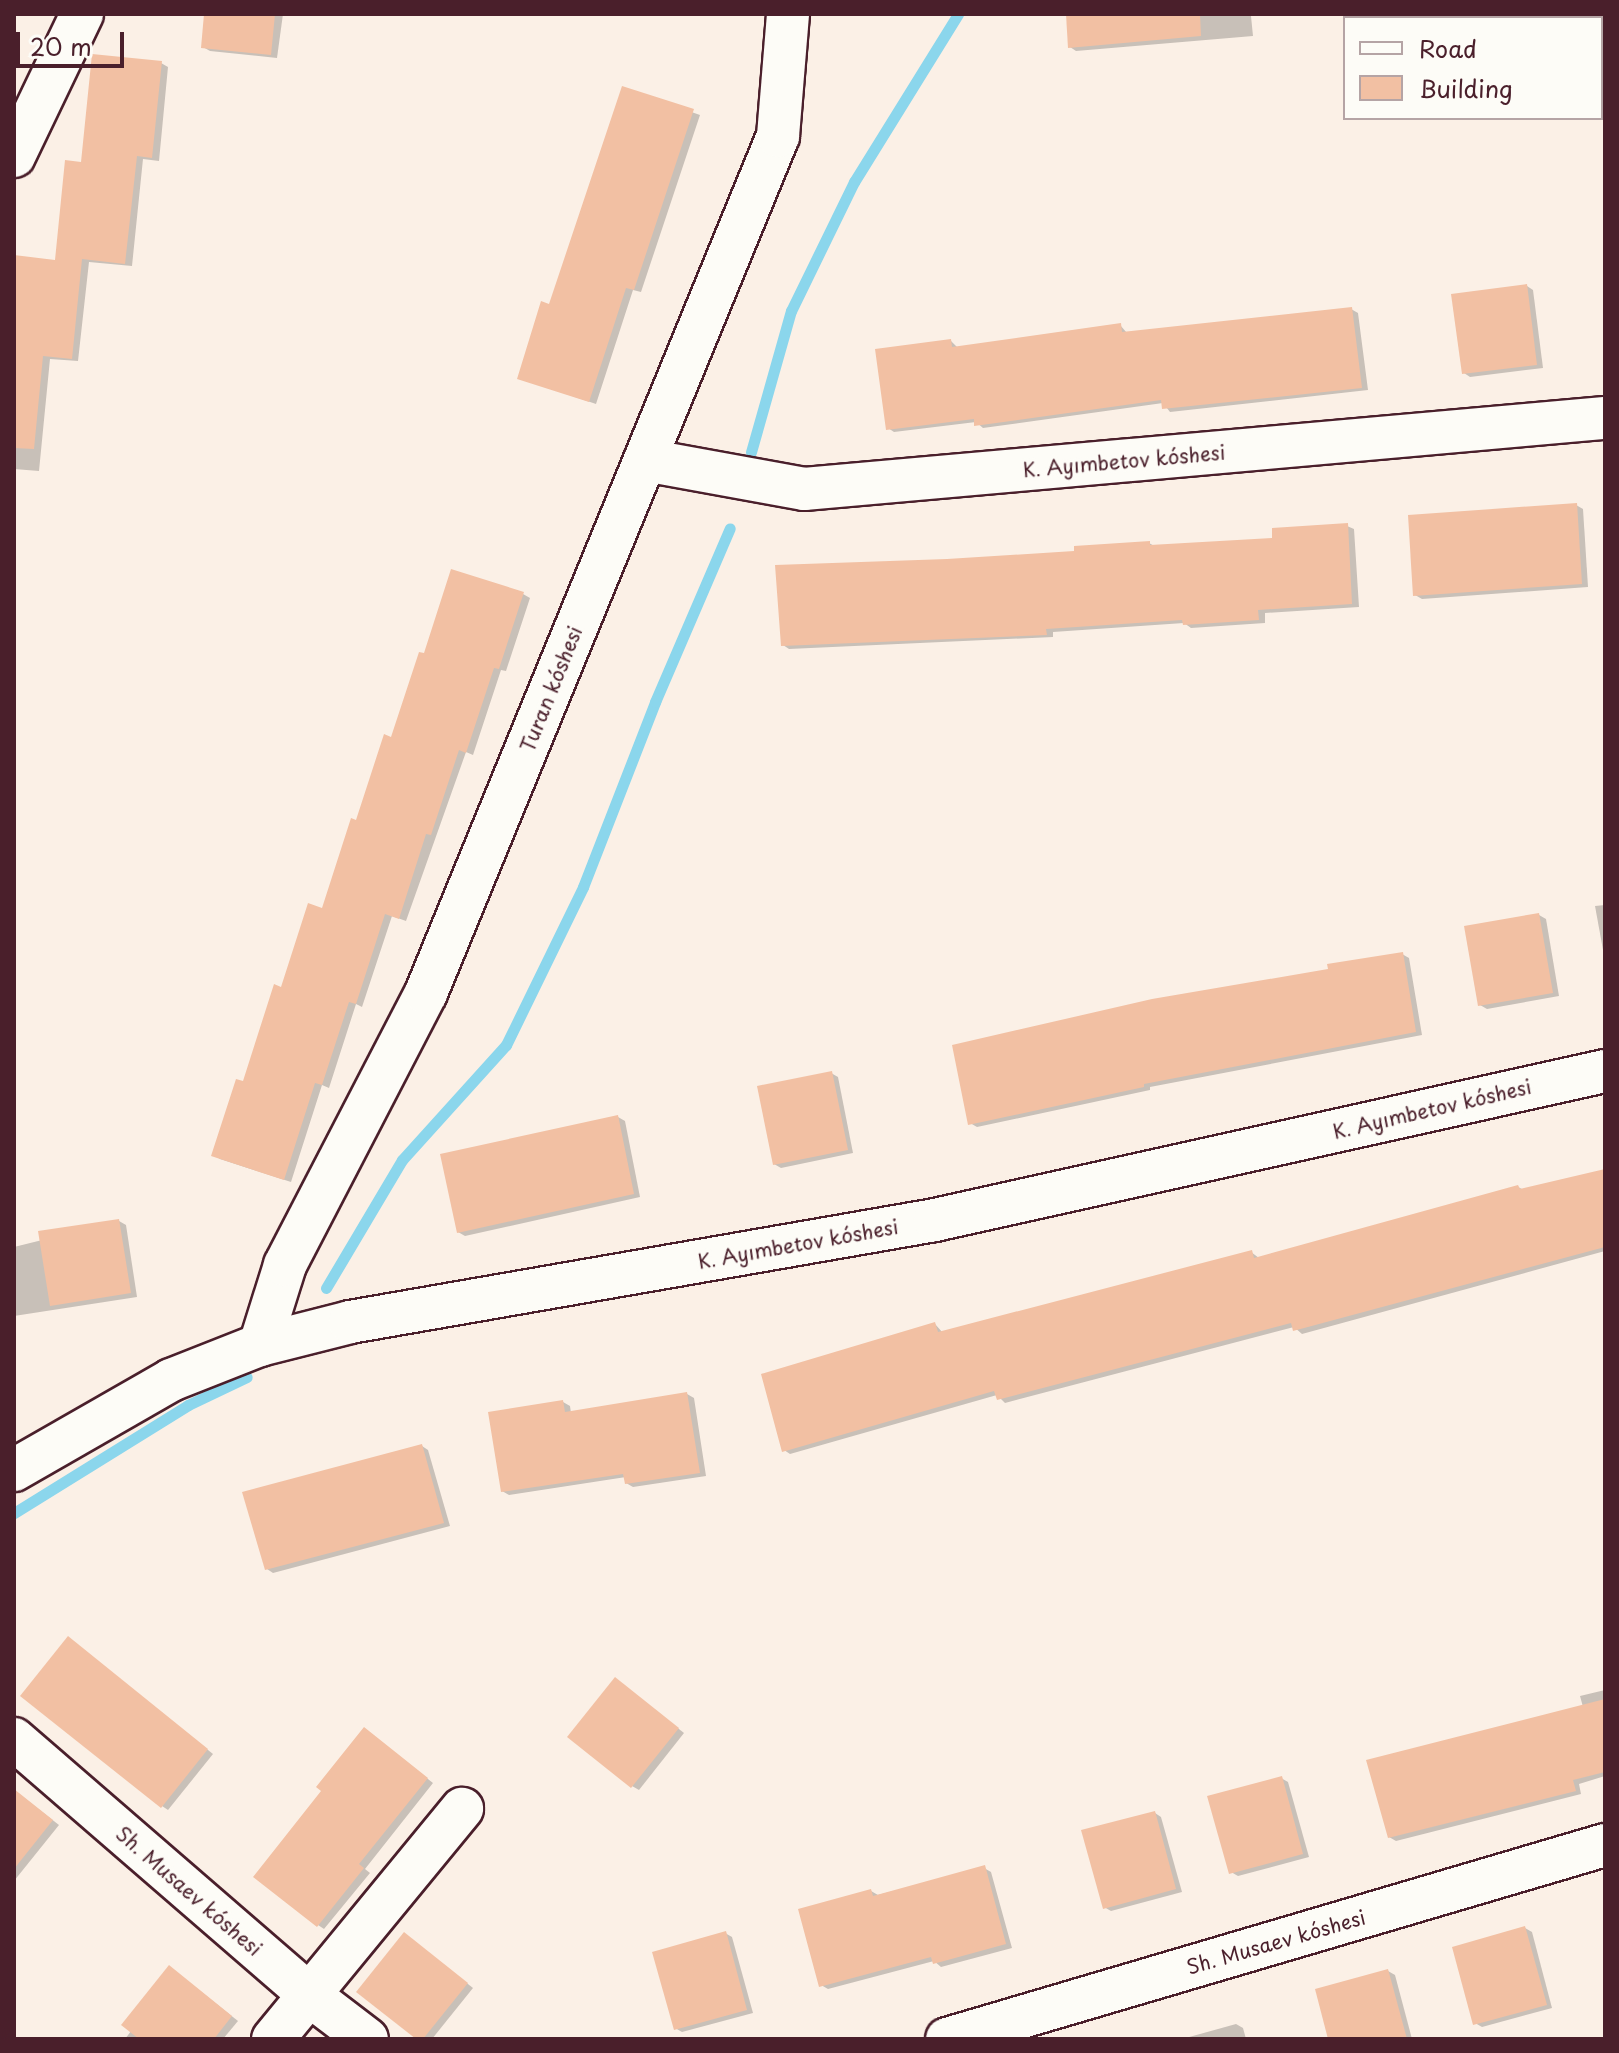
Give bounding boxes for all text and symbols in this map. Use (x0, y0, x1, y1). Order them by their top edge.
scale bar (20, 16, 128, 66)
legend (1343, 16, 1603, 120)
text: 20 m (30, 28, 92, 64)
text: Road (1419, 30, 1477, 66)
text: Building (1419, 70, 1513, 106)
street label: K. Ayımbetov kóshesi (1020, 440, 1228, 482)
street label: Turan kóshesi (515, 623, 587, 755)
street label: K. Ayımbetov kóshesi (1329, 1074, 1535, 1144)
street label: K. Ayımbetov kóshesi (695, 1214, 901, 1274)
street label: Sh. Musaev kóshesi (111, 1821, 267, 1961)
street label: Sh. Musaev kóshesi (1184, 1905, 1368, 1979)

